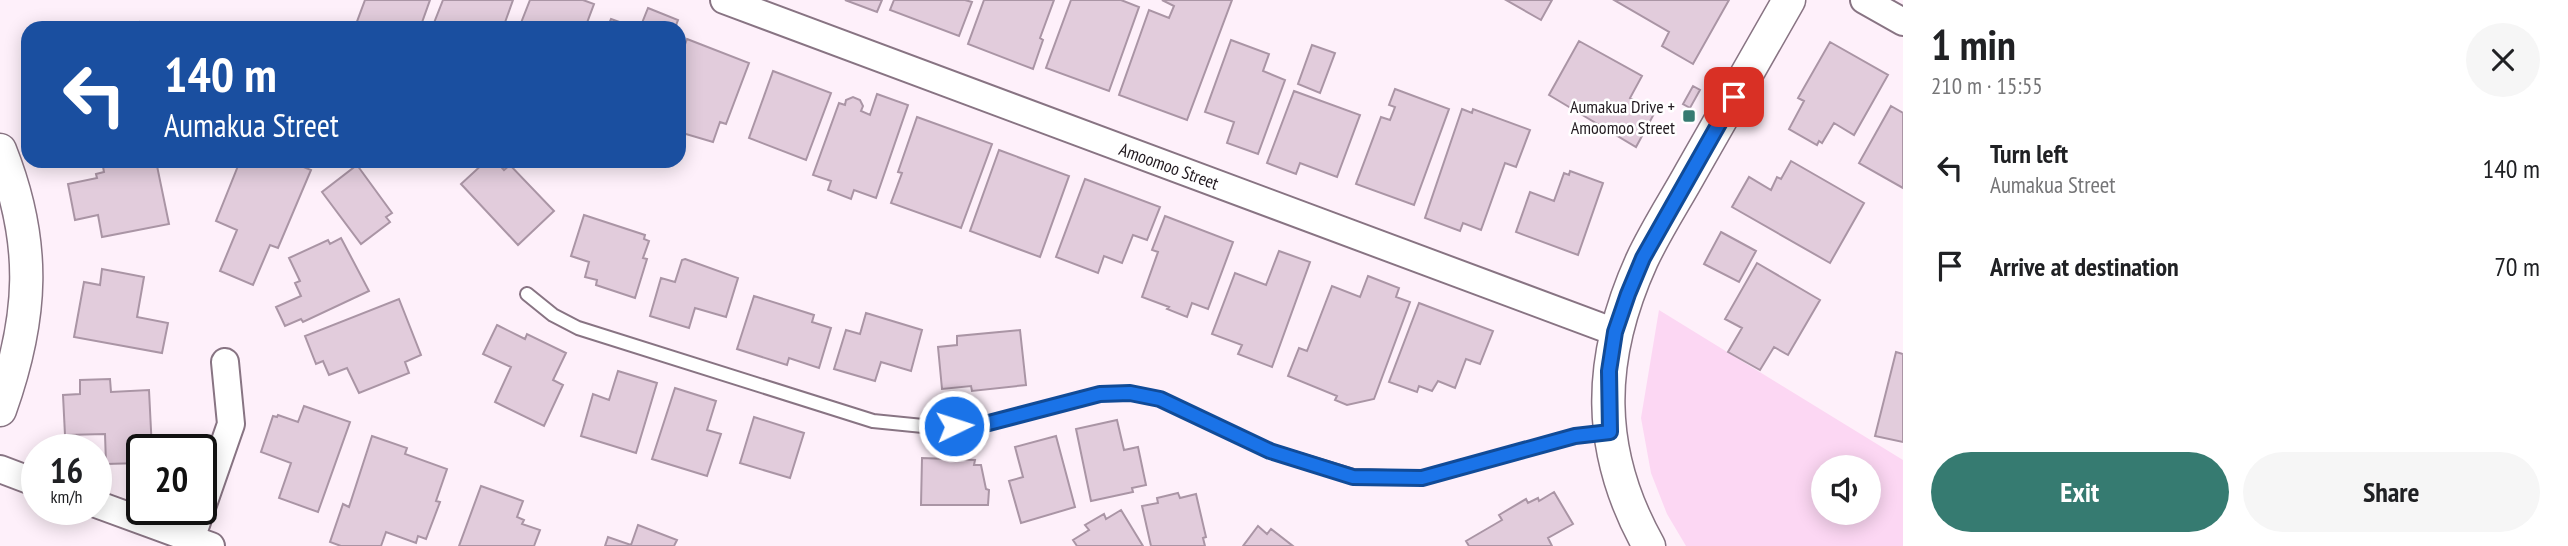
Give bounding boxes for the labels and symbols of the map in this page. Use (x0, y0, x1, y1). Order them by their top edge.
pin (1704, 67, 1764, 127)
place label: Aumakua Drive + Amoomoo Street (1570, 95, 1675, 139)
marker: Aumakua Drive + Amoomoo Street (1681, 108, 1697, 124)
street label: Amoomoo Street (1116, 137, 1222, 195)
position arrow (917, 389, 991, 463)
speed limit sign: 20 (126, 434, 217, 525)

